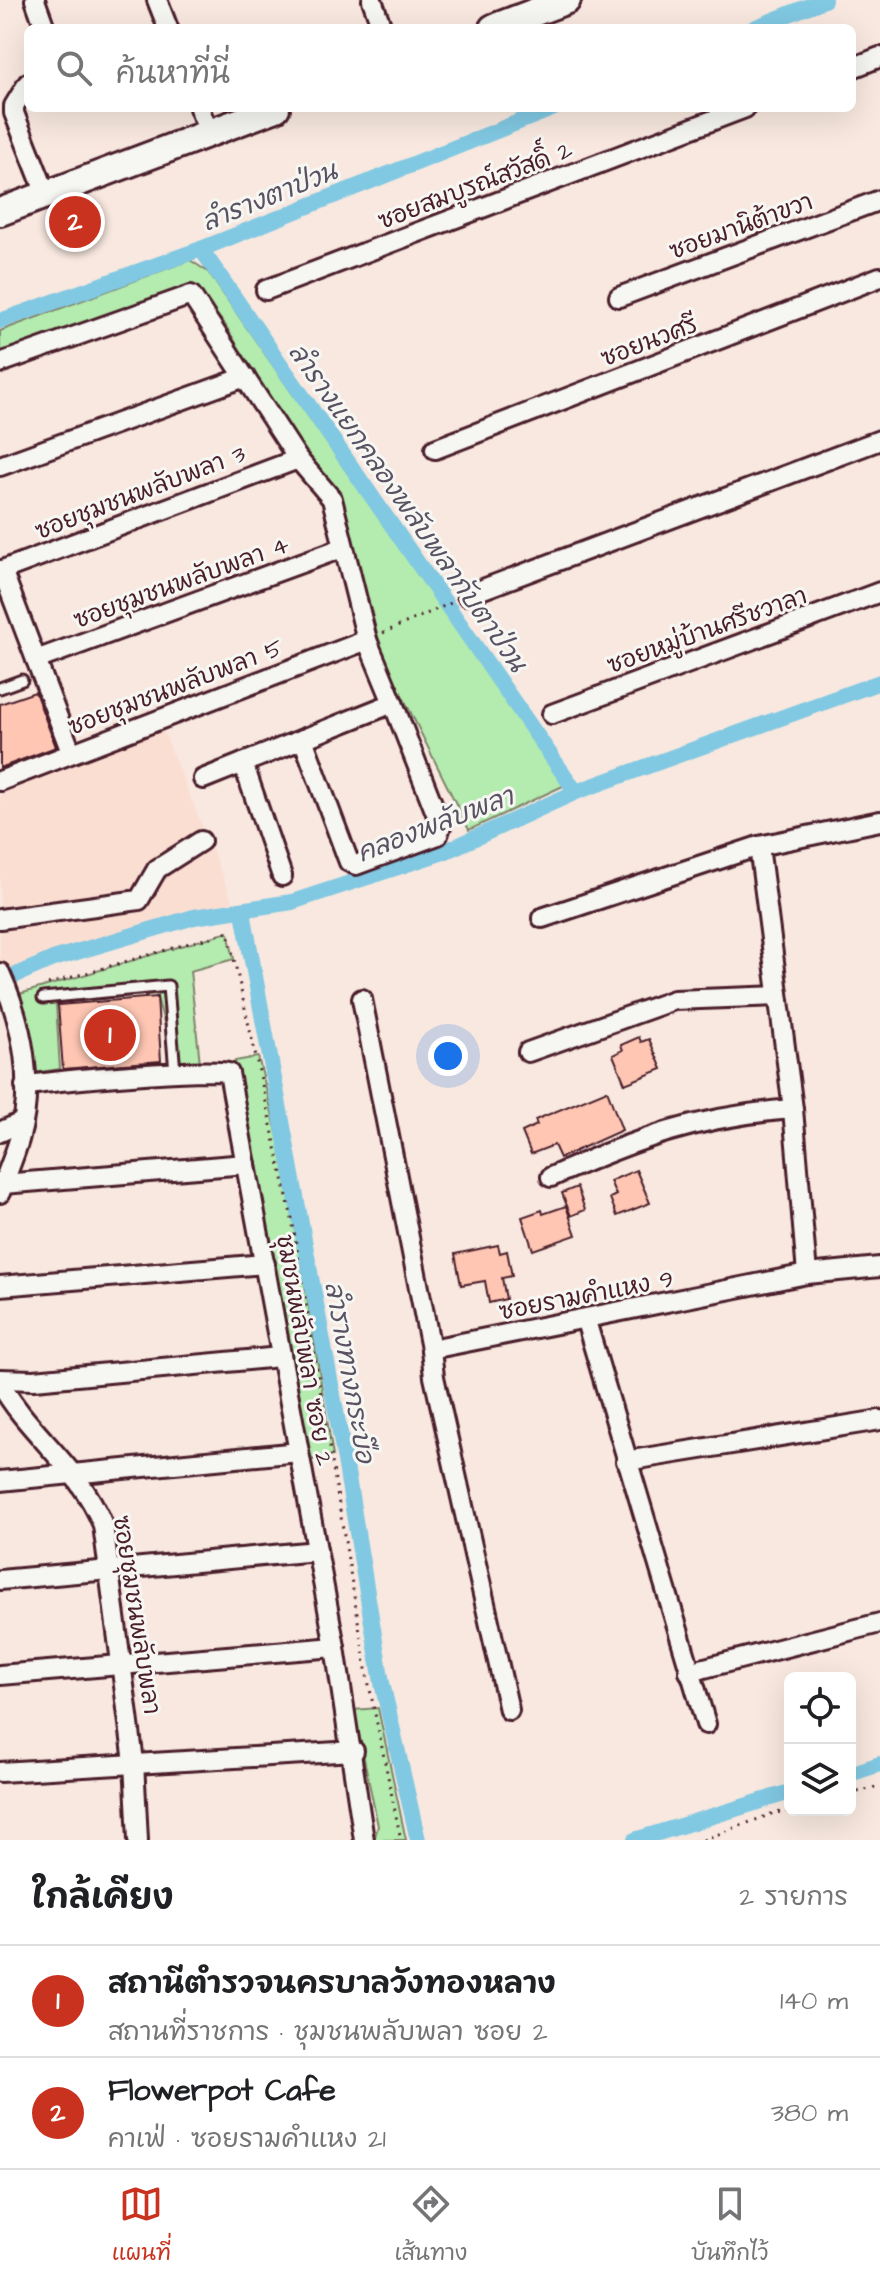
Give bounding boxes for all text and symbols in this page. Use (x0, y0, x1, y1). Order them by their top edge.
search box (24, 24, 856, 112)
icon: search (52, 46, 96, 90)
text: ค้นหาที่นี่ (116, 53, 230, 95)
street label: ซอยสมบูรณ์สวัสดิ์ 2 (371, 128, 578, 239)
water label: ลำรางตาป่วน (196, 153, 344, 240)
street label: ซอยมานิต้าขวา (665, 185, 818, 269)
pin: 2 (49, 192, 101, 252)
street label: ซอยนวศรี (596, 308, 703, 376)
water label: ลำรางแยกคลองพลับพลากับตาป่วน (280, 336, 536, 681)
street label: ซอยชุมชนพลับพลา 3 (30, 437, 250, 549)
street label: ซอยชุมชนพลับพลา 4 (69, 528, 294, 638)
street label: ซอยหมู่บ้านศรีชวาลา (603, 579, 812, 683)
street label: ซอยชุมชนพลับพลา 5 (63, 631, 288, 745)
water label: คลองพลับพลา (352, 778, 520, 871)
pin: 1 (84, 1005, 136, 1065)
your location (428, 1036, 468, 1076)
street label: ชุมชนพลับพลา ซอย 2 (267, 1232, 341, 1469)
street label: ซอยรามคำแหง 9 (496, 1262, 676, 1330)
water label: ลำรางทางกระบือ (315, 1278, 383, 1467)
street label: ซอยชุมชนพลับพลา (104, 1513, 169, 1717)
map controls (784, 1672, 856, 1816)
button: locate (784, 1672, 856, 1744)
button: layers (784, 1744, 856, 1816)
text: ใกล้เคียง (32, 1874, 174, 1922)
text: 2 รายการ (739, 1879, 848, 1915)
text: สถานีตำรวจนครบาลวังทองหลาง (108, 1963, 556, 2005)
text: 1 (56, 1983, 60, 2019)
text: 140 m (780, 1983, 848, 2019)
text: สถานที่ราชการ · ชุมชนพลับพลา ซอย 2 (108, 2014, 548, 2050)
text: Flowerpot Cafe (108, 2070, 336, 2112)
text: 2 (51, 2095, 65, 2131)
text: 380 m (771, 2095, 848, 2131)
text: คาเฟ่ · ซอยรามคำแหง 21 (108, 2121, 386, 2157)
tab: แผนที่ (112, 2182, 171, 2269)
tab: เส้นทาง (395, 2182, 467, 2269)
tab: บันทึกไว้ (691, 2182, 768, 2269)

